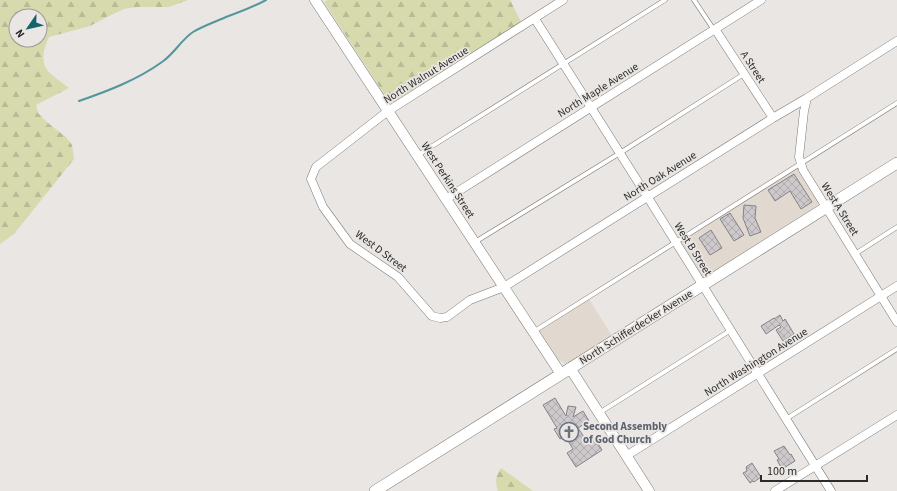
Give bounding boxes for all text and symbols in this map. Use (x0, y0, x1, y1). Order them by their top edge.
north arrow (8, 8, 48, 48)
text: N (12, 26, 28, 41)
street label: North Walnut Avenue (381, 43, 472, 107)
street label: A Street (737, 48, 769, 86)
street label: North Maple Avenue (555, 59, 642, 121)
street label: West Perkins Street (418, 139, 478, 221)
street label: North Oak Avenue (621, 147, 700, 204)
street label: West A Street (818, 180, 862, 239)
street label: West B Street (671, 219, 716, 279)
street label: West D Street (352, 227, 410, 275)
street label: North Schifferdecker Avenue (576, 286, 696, 368)
street label: North Washington Avenue (701, 324, 811, 400)
place label: Second Assembly of God Church (583, 419, 667, 447)
church icon: Second Assembly of God Church (558, 421, 580, 443)
scale bar (761, 457, 867, 483)
text: 100 m (767, 463, 797, 480)

